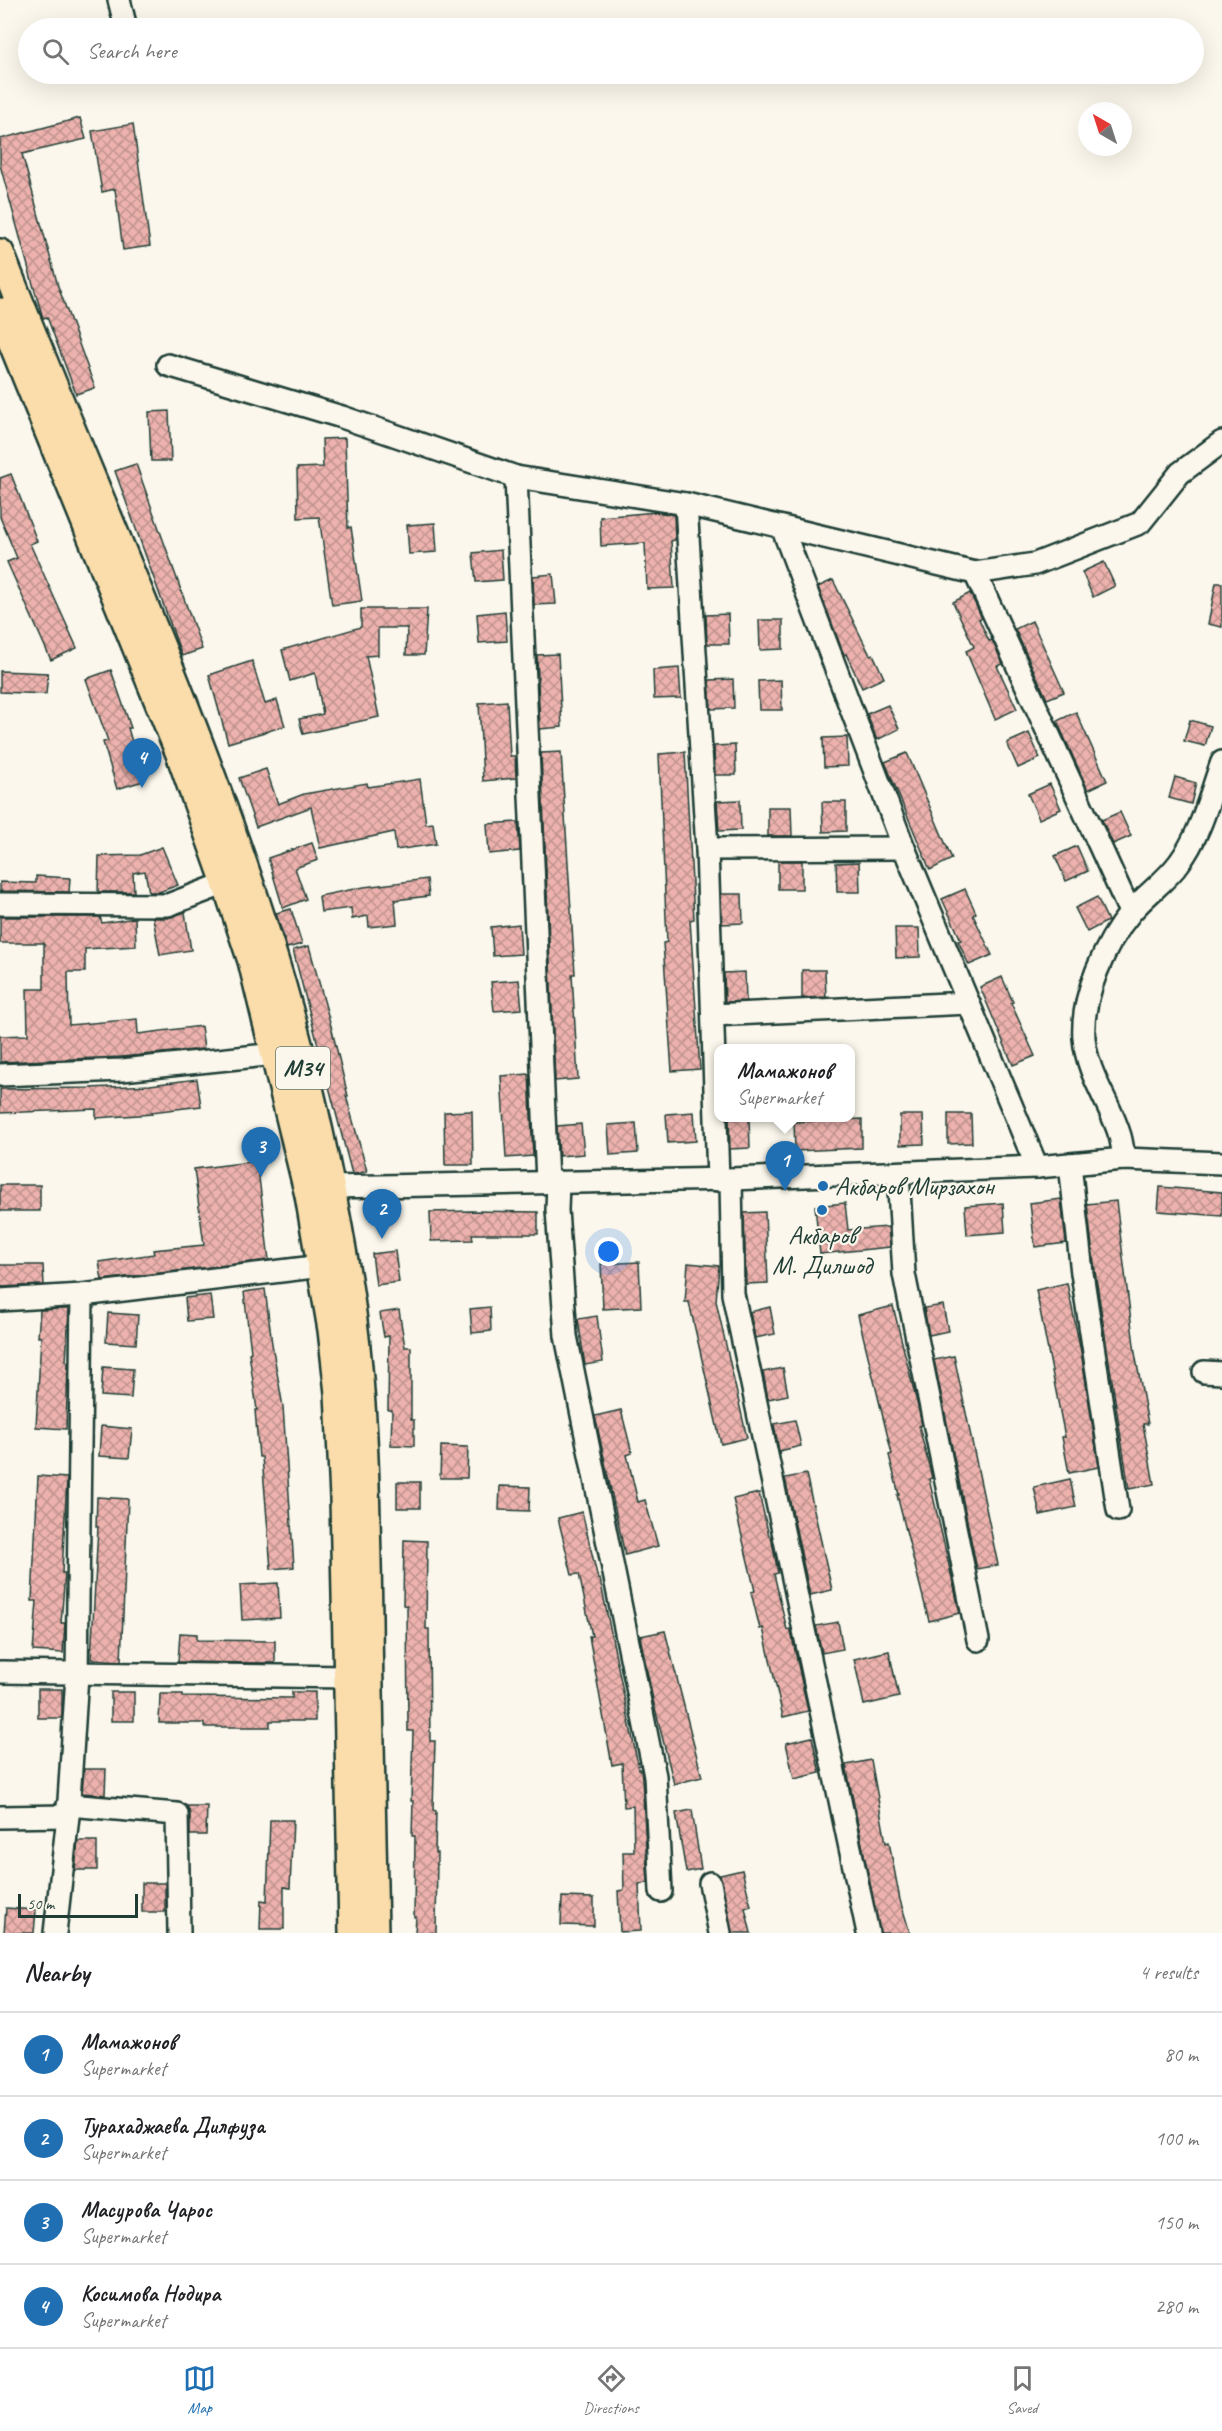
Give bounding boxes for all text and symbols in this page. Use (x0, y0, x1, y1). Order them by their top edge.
search box (18, 18, 1204, 84)
icon: search (39, 35, 72, 68)
text: Search here (87, 37, 177, 65)
north arrow (1078, 102, 1132, 156)
pin: 4 (122, 738, 162, 788)
popup (714, 1044, 855, 1122)
road number: M34 (276, 1047, 330, 1089)
text: Мамажонов (737, 1057, 832, 1085)
text: Supermarket (737, 1085, 822, 1110)
pin: 3 (242, 1128, 280, 1177)
pin: 1 (766, 1142, 804, 1191)
place label: Акбаров Мирзахон (835, 1170, 995, 1203)
marker: Акбаров Мирзахон (816, 1179, 830, 1193)
pin: 2 (362, 1190, 401, 1239)
marker: Акбаров М. Дилшод (815, 1203, 829, 1217)
place label: Акбаров М. Дилшод (772, 1219, 874, 1282)
your location (594, 1237, 623, 1266)
scale bar (18, 1891, 138, 1918)
text: 50 m (27, 1894, 54, 1914)
text: Nearby (24, 1956, 89, 1989)
text: 4 results (1139, 1960, 1198, 1985)
text: Мамажонов (81, 2028, 176, 2056)
text: 1 (39, 2042, 48, 2067)
text: 80 m (1164, 2042, 1198, 2067)
text: Supermarket (81, 2056, 166, 2081)
text: Турахаджаева Дилфуза (81, 2112, 265, 2140)
text: 2 (39, 2126, 48, 2151)
text: 100 m (1155, 2126, 1198, 2151)
text: Supermarket (81, 2140, 166, 2165)
text: Масурова Чарос (81, 2196, 212, 2224)
text: 3 (39, 2210, 48, 2235)
text: 150 m (1155, 2210, 1198, 2235)
text: Supermarket (81, 2224, 166, 2249)
text: Косимова Нодира (81, 2280, 220, 2308)
text: 4 (39, 2294, 48, 2319)
text: 280 m (1155, 2294, 1198, 2319)
text: Supermarket (81, 2308, 166, 2333)
tab: Map (183, 2362, 216, 2418)
tab: Directions (583, 2362, 639, 2418)
tab: Saved (1006, 2362, 1039, 2418)

